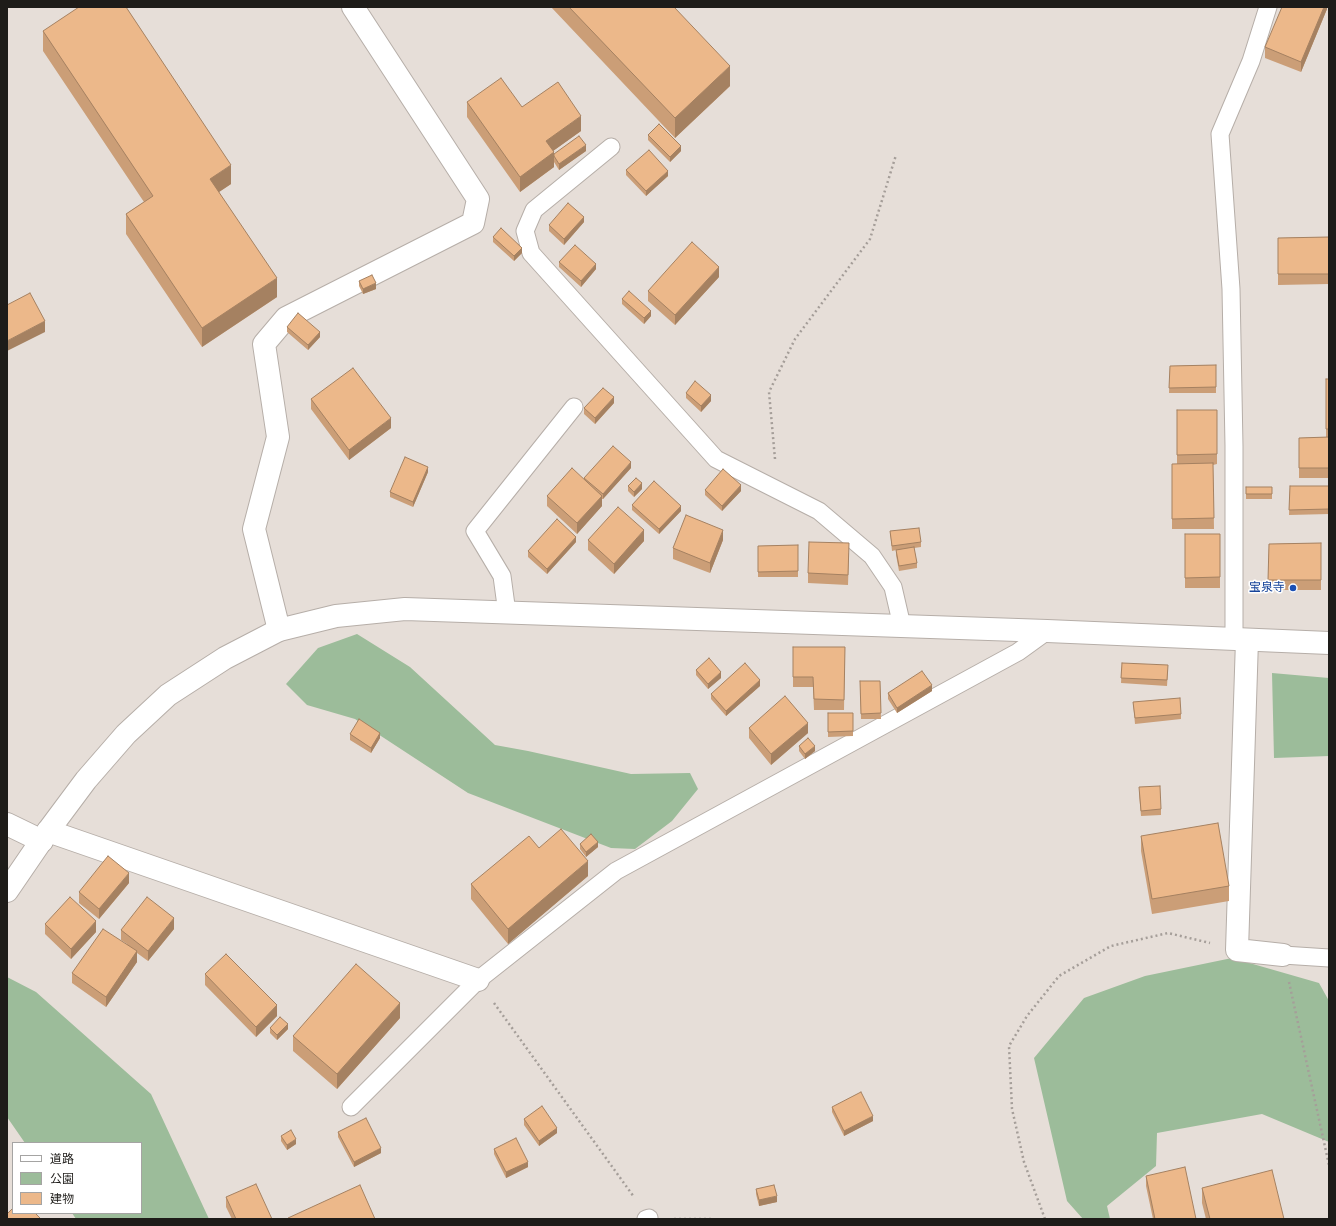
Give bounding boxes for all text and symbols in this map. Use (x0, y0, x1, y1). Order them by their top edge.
place label: 宝泉寺 (1249, 581, 1285, 595)
marker: 宝泉寺 (1288, 583, 1298, 593)
legend (12, 1142, 142, 1214)
text: 道路 (50, 1150, 74, 1167)
text: 公園 (50, 1170, 74, 1187)
text: 建物 (50, 1190, 74, 1207)

